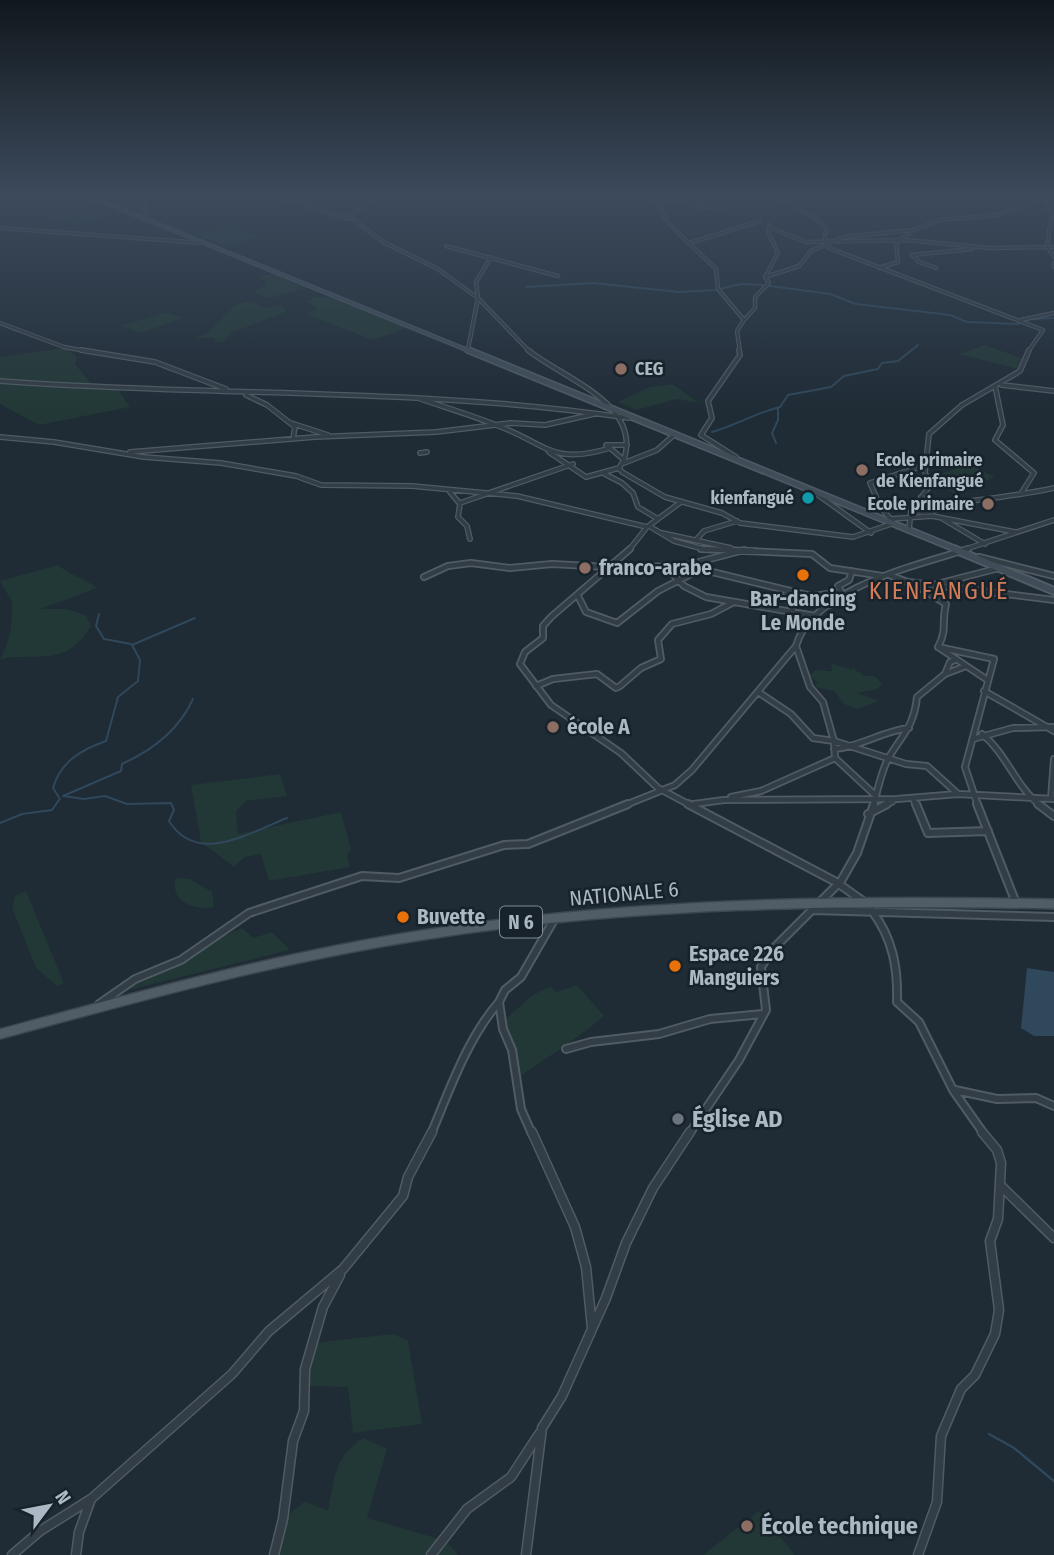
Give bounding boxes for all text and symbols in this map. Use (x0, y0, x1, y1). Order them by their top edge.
place label: CEG (635, 358, 663, 380)
marker: CEG (613, 361, 629, 377)
place label: Ecole primaire de Kienfangué (876, 449, 984, 492)
marker: Ecole primaire de Kienfangué (854, 462, 870, 478)
place label: kienfangué (710, 487, 794, 509)
marker: kienfangué (800, 490, 816, 506)
place label: Ecole primaire (867, 493, 974, 515)
marker: Ecole primaire (980, 496, 996, 512)
place label: franco-arabe (599, 555, 712, 581)
marker: franco-arabe (577, 560, 593, 576)
marker: Bar-dancing Le Monde (795, 567, 811, 583)
district label: KIENFANGUÉ (869, 576, 1009, 605)
place label: Bar-dancing Le Monde (750, 586, 857, 636)
place label: école A (567, 714, 630, 740)
marker: école A (545, 719, 561, 735)
street label: NATIONALE 6 (568, 876, 680, 912)
place label: Buvette (417, 904, 485, 930)
road number: N 6 (500, 906, 542, 938)
marker: Buvette (395, 909, 411, 925)
place label: Espace 226 Manguiers (689, 941, 784, 991)
marker: Espace 226 Manguiers (667, 958, 683, 974)
place label: Église AD (692, 1104, 783, 1133)
marker: Église AD (670, 1111, 686, 1127)
north arrow (14, 1471, 84, 1541)
text: N (50, 1486, 76, 1508)
place label: École technique (761, 1511, 918, 1540)
marker: École technique (739, 1518, 755, 1534)

